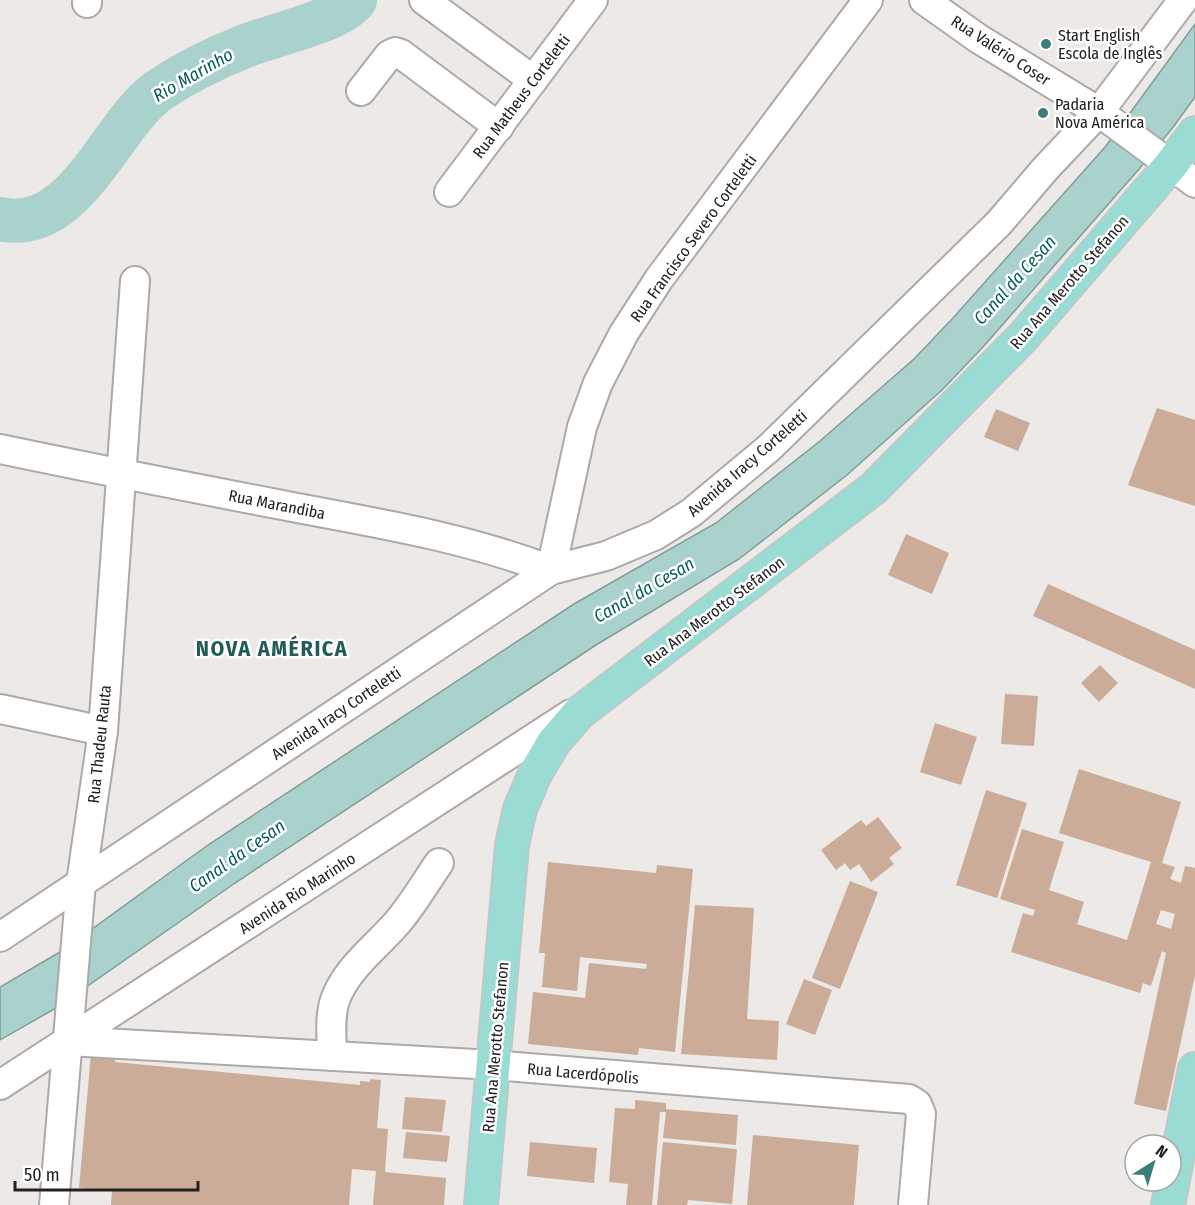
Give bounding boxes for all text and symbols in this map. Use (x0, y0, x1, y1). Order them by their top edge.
street label: Rua Valério Coser (948, 11, 1054, 90)
place label: Start English Escola de Inglês (1058, 26, 1162, 63)
street label: Rua Matheus Corteletti (469, 31, 574, 162)
marker: Start English Escola de Inglês (1039, 37, 1053, 51)
water label: Rio Marinho (149, 43, 237, 107)
place label: Padaria Nova América (1055, 95, 1144, 132)
marker: Padaria Nova América (1036, 106, 1050, 120)
street label: Rua Francisco Severo Corteletti (626, 151, 761, 326)
street label: Rua Ana Merotto Stefanon (1006, 212, 1133, 353)
water label: Canal da Cesan (969, 231, 1061, 329)
street label: Avenida Iracy Corteletti (684, 406, 811, 520)
street label: Rua Marandiba (227, 486, 327, 523)
water label: Canal da Cesan (590, 552, 698, 628)
street label: Rua Ana Merotto Stefanon (640, 552, 788, 670)
district label: NOVA AMÉRICA (196, 635, 348, 662)
street label: Avenida Iracy Corteletti (268, 663, 405, 764)
street label: Rua Thadeu Rauta (84, 684, 115, 804)
water label: Canal da Cesan (185, 815, 289, 897)
street label: Avenida Rio Marinho (235, 849, 359, 938)
street label: Rua Ana Merotto Stefanon (479, 961, 512, 1133)
street label: Rua Lacerdópolis (526, 1059, 640, 1088)
north arrow (1123, 1133, 1183, 1193)
text: N (1152, 1141, 1171, 1162)
scale bar (15, 1154, 198, 1192)
text: 50 m (24, 1164, 60, 1186)

